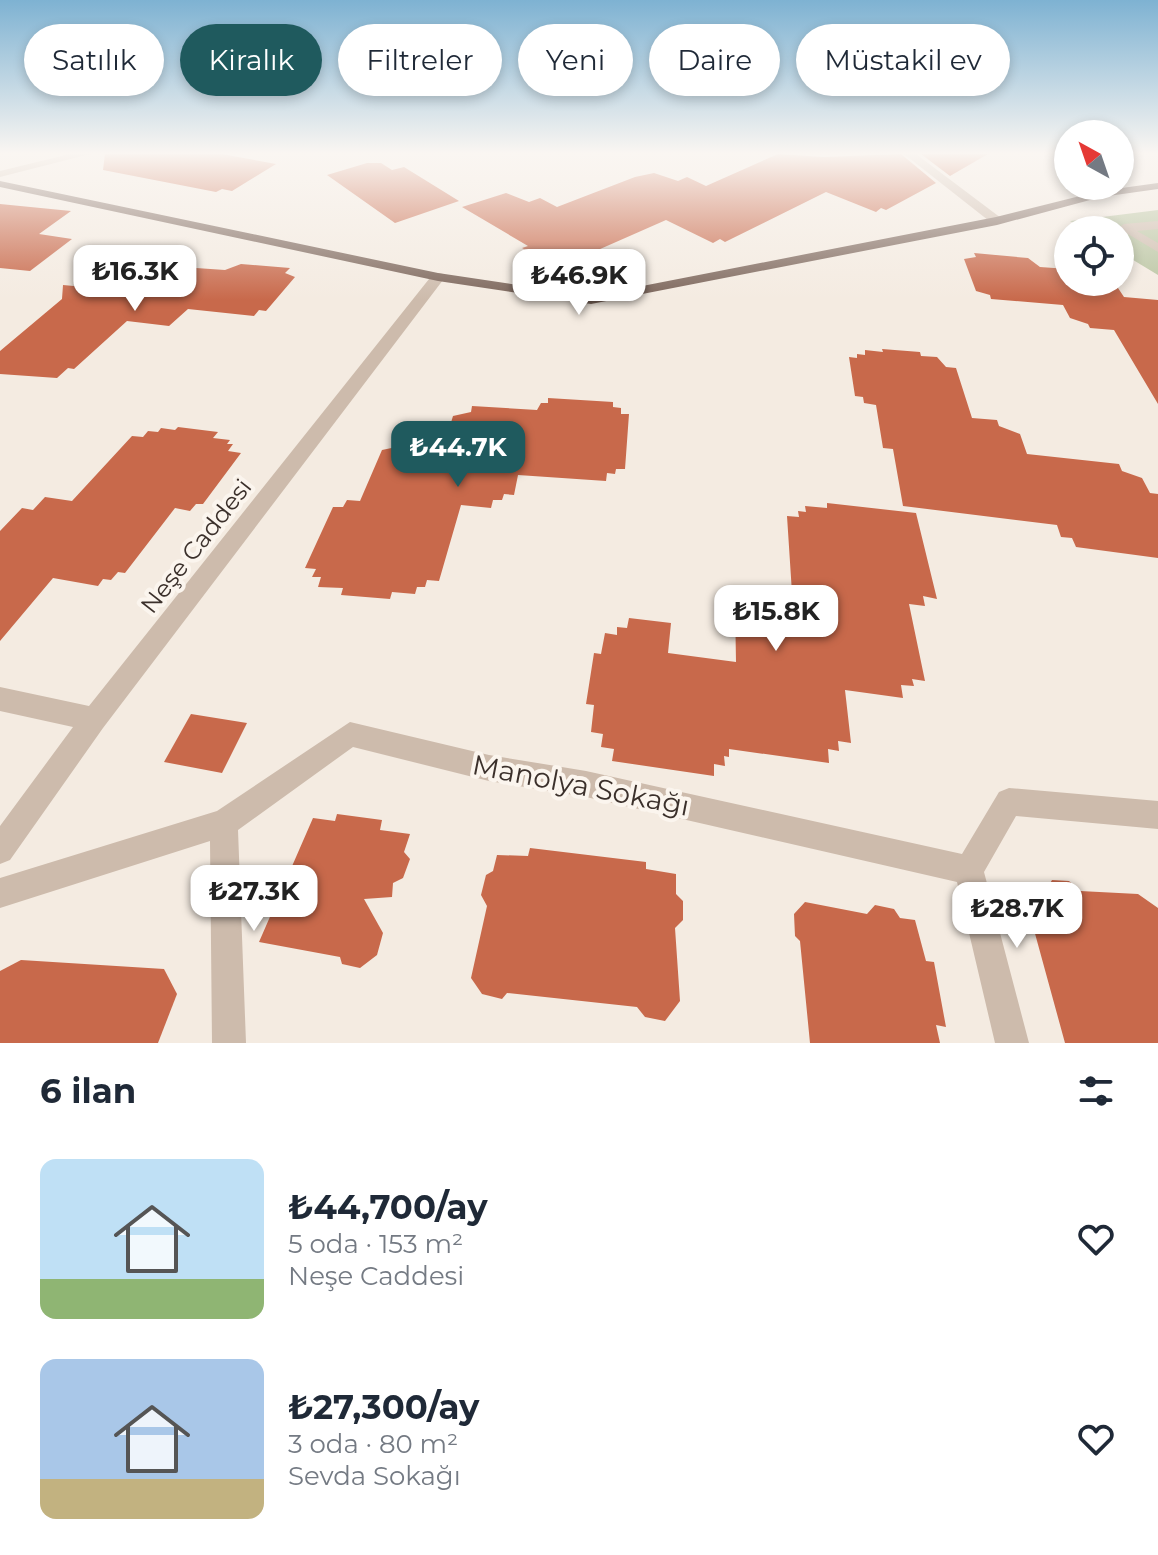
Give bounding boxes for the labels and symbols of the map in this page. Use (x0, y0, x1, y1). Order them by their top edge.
north arrow (1054, 120, 1134, 200)
pin: ₺16.3K (70, 245, 200, 313)
pin: ₺46.9K (514, 249, 644, 317)
pin: ₺44.7K (393, 421, 523, 489)
street label: Neşe Caddesi (134, 473, 258, 619)
pin: ₺15.8K (711, 585, 841, 653)
street label: Manolya Sokağı (470, 747, 692, 823)
pin: ₺27.3K (189, 865, 319, 933)
pin: ₺28.7K (952, 882, 1082, 950)

